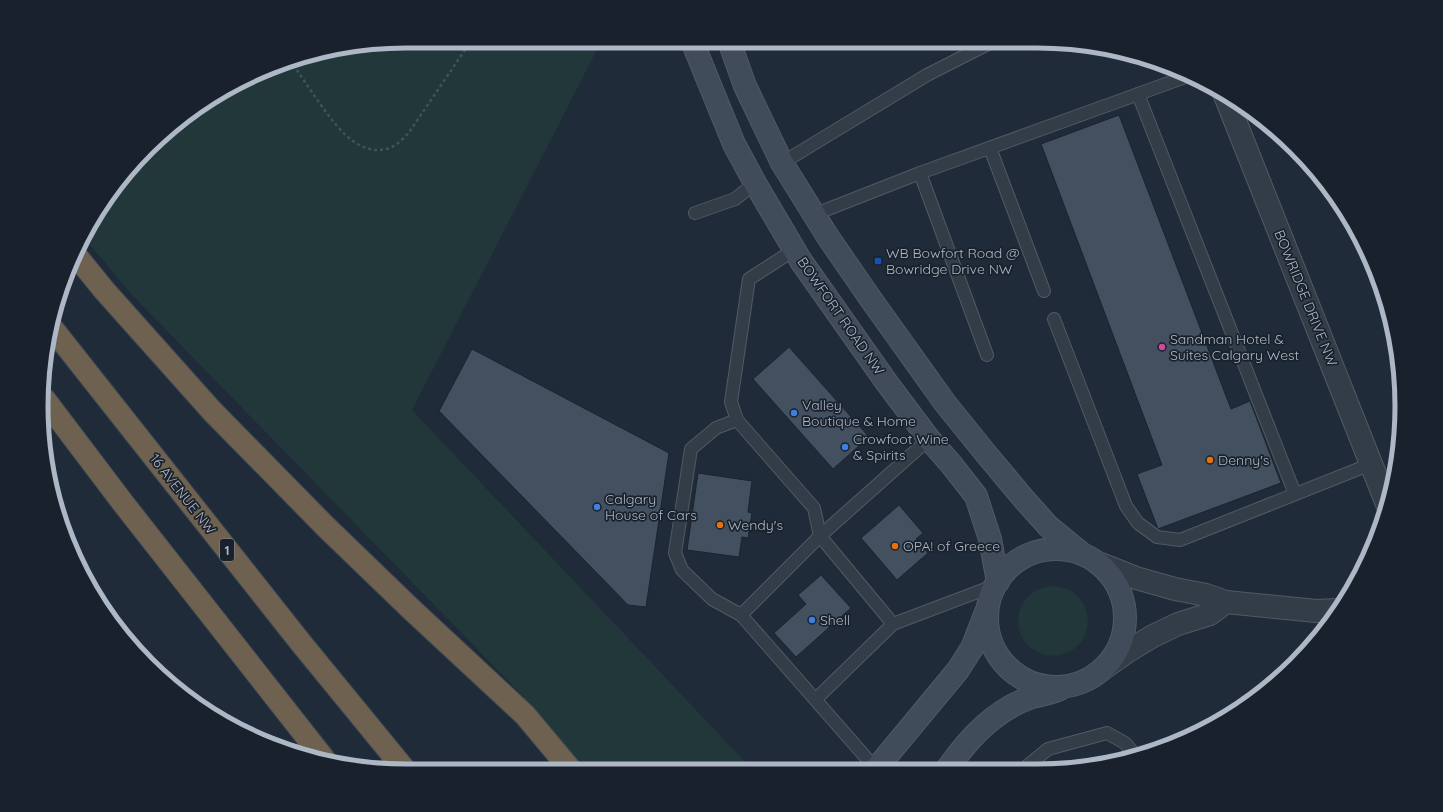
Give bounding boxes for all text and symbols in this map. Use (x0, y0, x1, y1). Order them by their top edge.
street label: BOWRIDGE DRIVE NW (1270, 227, 1342, 369)
place label: WB Bowfort Road @ Bowridge Drive NW (886, 244, 1020, 278)
street label: BOWFORT ROAD NW (794, 254, 889, 379)
marker: WB Bowfort Road @ Bowridge Drive NW (873, 256, 883, 266)
place label: Sandman Hotel & Suites Calgary West (1170, 330, 1300, 364)
marker: Sandman Hotel & Suites Calgary West (1157, 342, 1167, 352)
place label: Valley Boutique & Home (802, 396, 916, 430)
marker: Valley Boutique & Home (789, 408, 799, 418)
place label: Crowfoot Wine & Spirits (853, 430, 949, 464)
marker: Crowfoot Wine & Spirits (840, 442, 850, 452)
street label: 16 AVENUE NW (146, 450, 220, 538)
place label: Denny's (1218, 451, 1269, 469)
marker: Denny's (1205, 455, 1215, 465)
place label: Calgary House of Cars (605, 490, 697, 524)
marker: Calgary House of Cars (592, 502, 602, 512)
place label: Wendy's (728, 516, 783, 534)
marker: Wendy's (715, 520, 725, 530)
place label: OPA! of Greece (903, 537, 1000, 555)
road number: 1 (220, 539, 234, 561)
marker: OPA! of Greece (890, 541, 900, 551)
place label: Shell (820, 611, 850, 629)
marker: Shell (807, 615, 817, 625)

